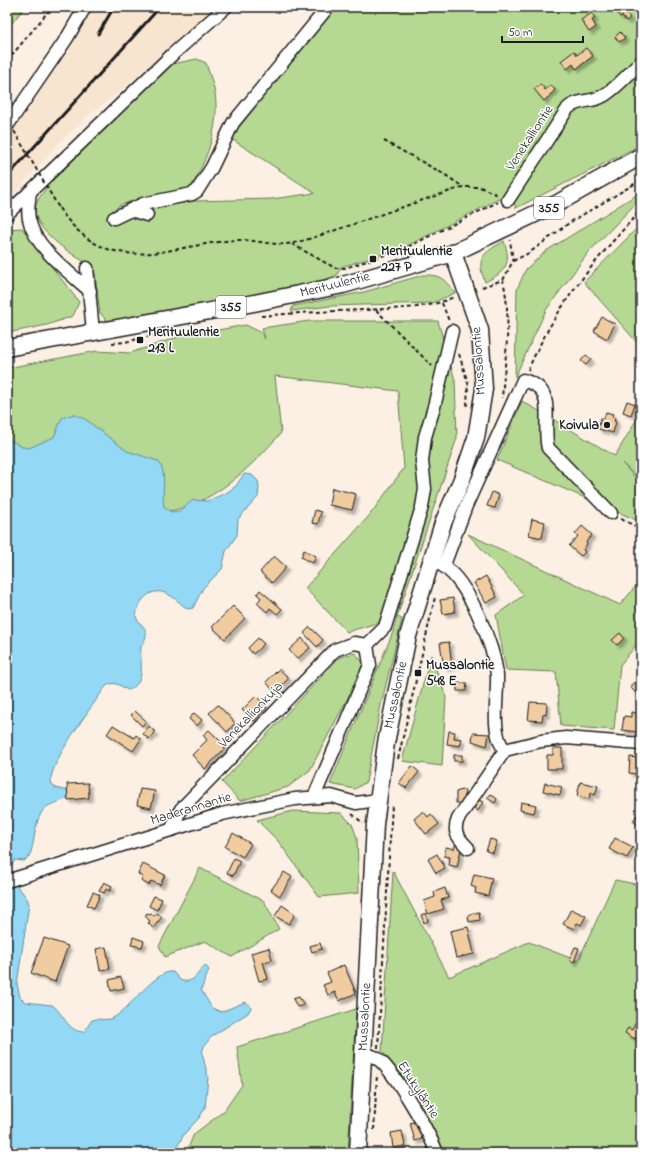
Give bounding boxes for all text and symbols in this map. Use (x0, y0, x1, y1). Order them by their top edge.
scale bar (502, 18, 583, 44)
text: 50 m (508, 24, 532, 42)
street label: Venekalliontie (500, 100, 560, 176)
road number: 355 (534, 197, 564, 219)
place label: Merituulentie 227 P (380, 241, 453, 278)
marker: Merituulentie 227 P (368, 254, 378, 264)
street label: Merituulentie (298, 266, 373, 304)
road number: 355 (216, 296, 246, 318)
place label: Merituulentie 213 L (147, 322, 220, 359)
street label: Mussalontie (466, 325, 492, 396)
marker: Merituulentie 213 L (135, 335, 145, 345)
place label: Koivula (559, 415, 599, 436)
marker: Koivula (602, 420, 612, 430)
place label: Mussalontie 548 E (426, 655, 495, 692)
street label: Mussalontie (379, 659, 414, 731)
marker: Mussalontie 548 E (413, 668, 423, 678)
street label: Venekallionkuja (213, 677, 288, 754)
street label: Maderannantie (148, 786, 235, 831)
street label: Mussalontie (353, 982, 377, 1052)
street label: Etukyläntie (391, 1057, 445, 1124)

